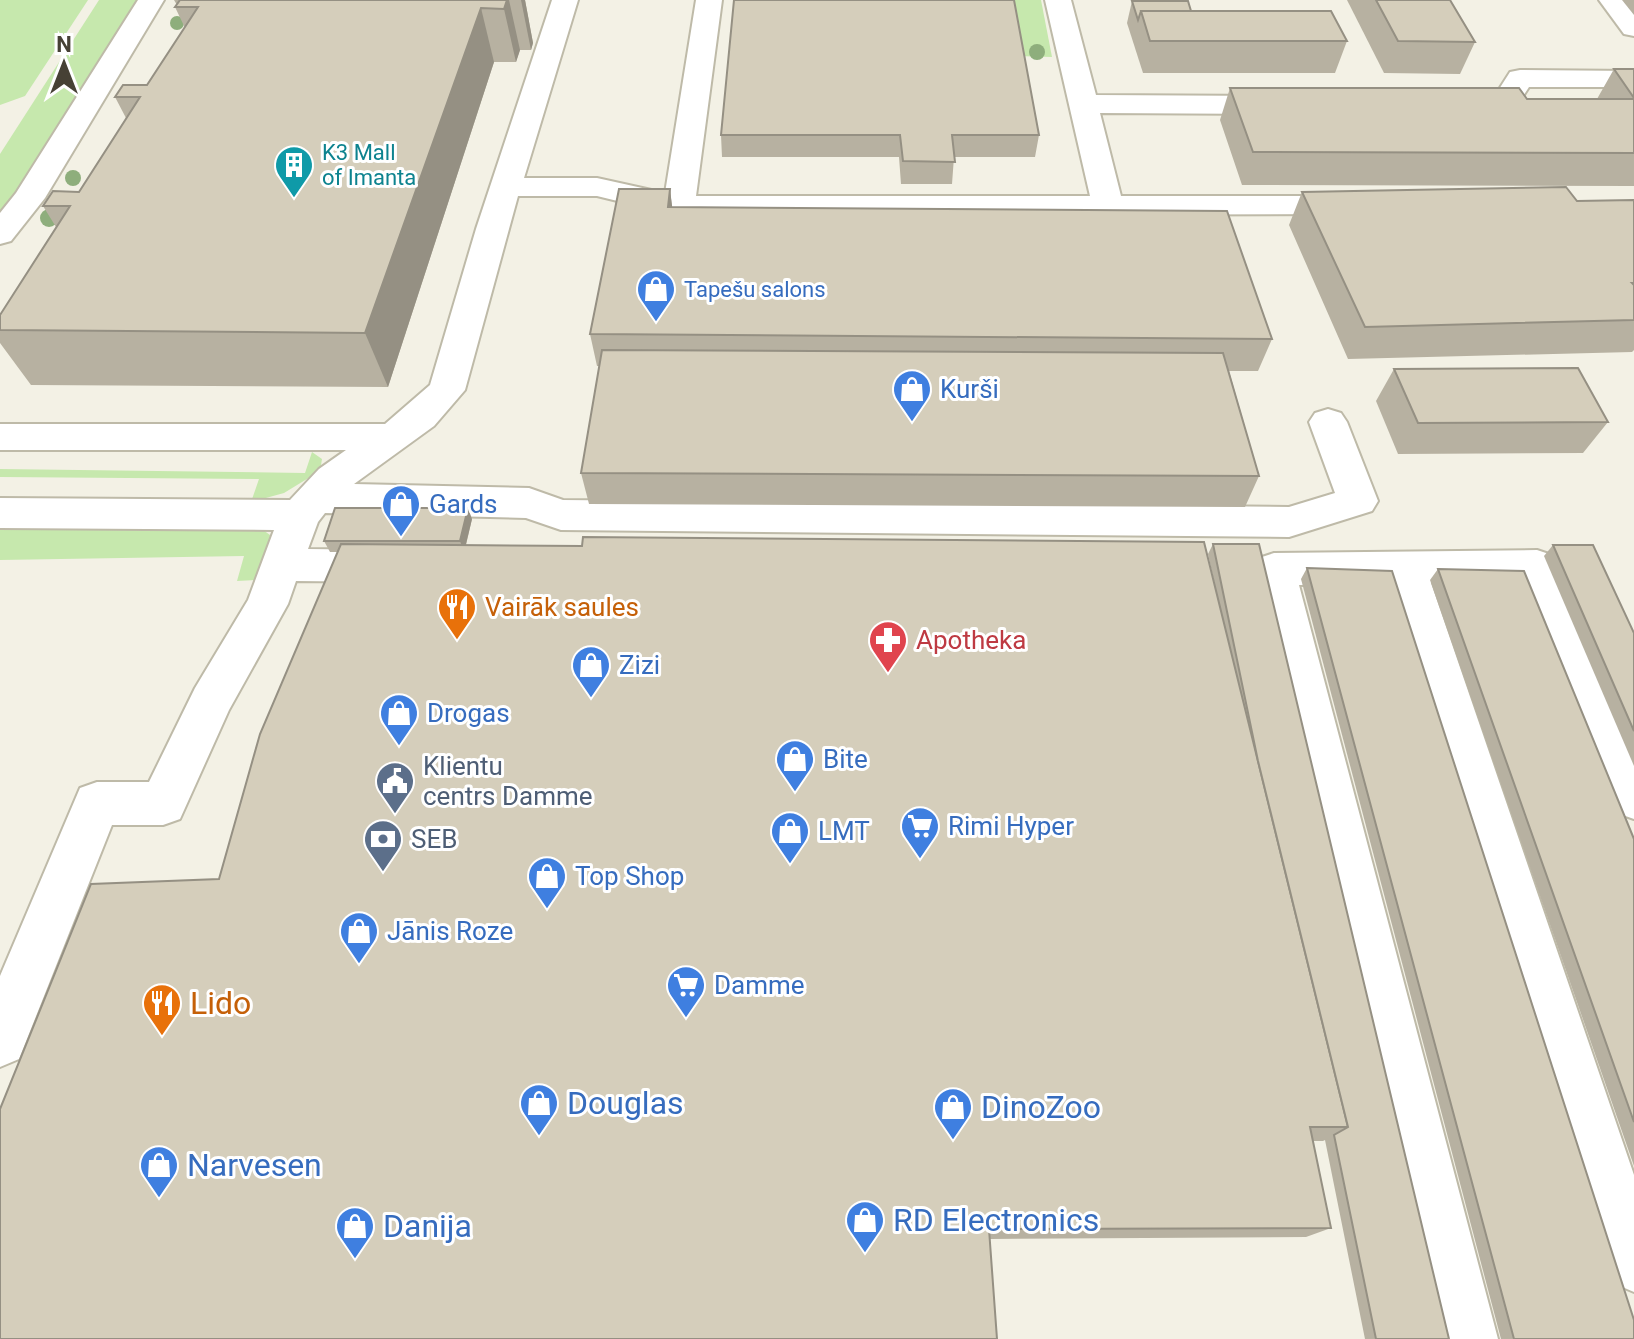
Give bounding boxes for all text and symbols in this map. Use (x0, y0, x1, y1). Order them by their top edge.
north arrow (24, 24, 104, 104)
text: N (56, 32, 72, 57)
place label: K3 Mall of Imanta (322, 140, 416, 190)
building icon: K3 Mall of Imanta (273, 144, 315, 199)
shop icon: Tapešu salons (635, 268, 677, 323)
place label: Tapešu salons (684, 277, 826, 302)
shop icon: Kurši (891, 368, 933, 423)
place label: Kurši (940, 374, 999, 404)
shop icon: Gards (380, 483, 422, 538)
place label: Gards (429, 489, 498, 519)
restaurant icon: Vairāk saules (436, 586, 478, 641)
place label: Vairāk saules (485, 592, 639, 622)
pharmacy icon: Apotheka (867, 619, 909, 674)
place label: Apotheka (916, 625, 1026, 655)
shop icon: Zizi (570, 644, 612, 699)
place label: Zizi (619, 650, 660, 680)
shop icon: Drogas (378, 692, 420, 747)
place label: Drogas (427, 698, 510, 728)
shop icon: Bite (774, 738, 816, 793)
place label: Bite (823, 744, 868, 774)
place label: Klientu centrs Damme (423, 751, 593, 811)
public building icon: Klientu centrs Damme (374, 760, 416, 815)
supermarket icon: Rimi Hyper (899, 805, 941, 860)
shop icon: LMT (769, 810, 811, 865)
place label: Rimi Hyper (948, 811, 1074, 841)
place label: LMT (818, 816, 870, 846)
bank icon: SEB (362, 818, 404, 873)
place label: SEB (411, 824, 457, 854)
shop icon: Top Shop (526, 855, 568, 910)
place label: Top Shop (575, 861, 684, 891)
shop icon: Jānis Roze (338, 910, 380, 965)
place label: Jānis Roze (387, 916, 513, 946)
supermarket icon: Damme (665, 964, 707, 1019)
place label: Damme (714, 970, 805, 1000)
restaurant icon: Lido (141, 982, 183, 1037)
place label: Lido (190, 984, 251, 1022)
shop icon: Douglas (518, 1082, 560, 1137)
place label: Douglas (567, 1084, 684, 1122)
shop icon: DinoZoo (932, 1086, 974, 1141)
place label: DinoZoo (981, 1088, 1101, 1126)
shop icon: Narvesen (138, 1144, 180, 1199)
place label: Narvesen (187, 1146, 322, 1184)
shop icon: RD Electronics (844, 1199, 886, 1254)
place label: RD Electronics (893, 1201, 1099, 1239)
shop icon: Danija (334, 1205, 376, 1260)
place label: Danija (383, 1207, 472, 1245)

